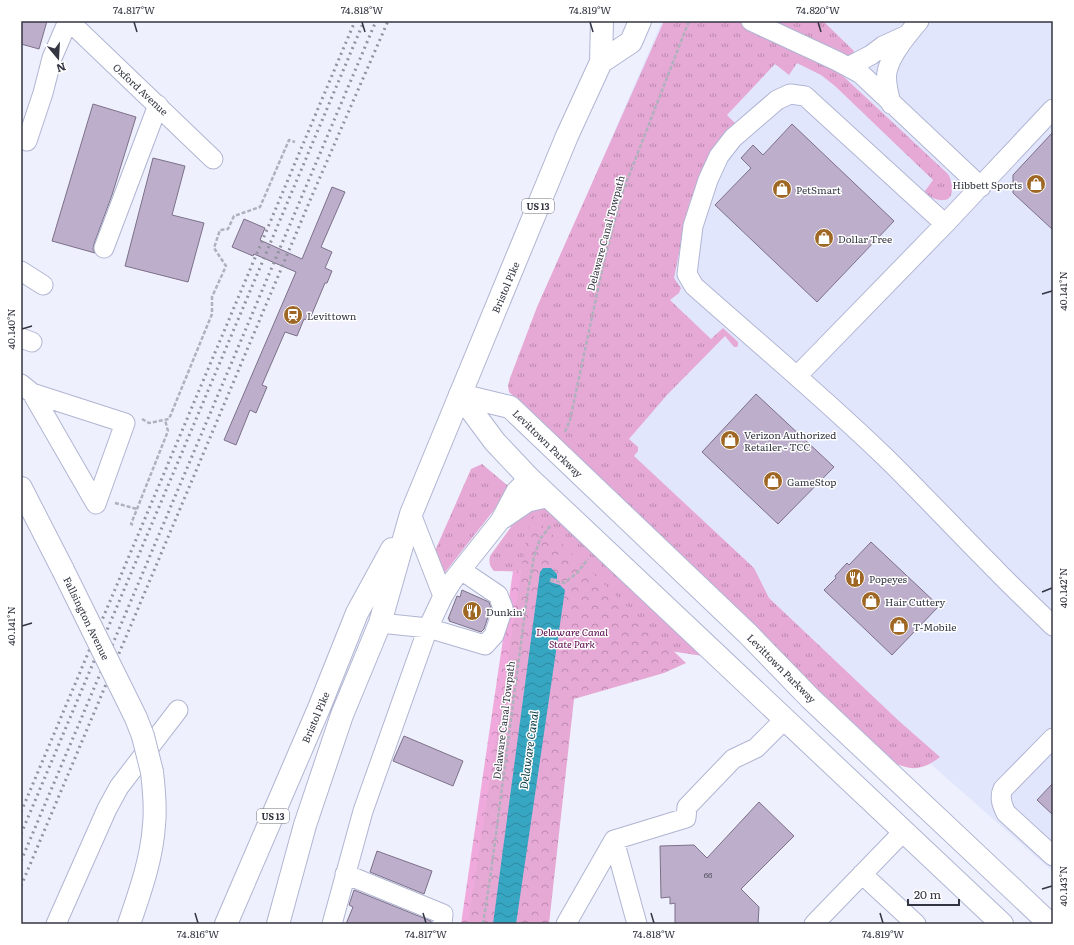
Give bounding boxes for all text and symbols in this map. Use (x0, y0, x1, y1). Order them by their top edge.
text: 74.817°W (113, 2, 155, 17)
text: 74.818°W (341, 2, 383, 17)
text: 74.819°W (569, 2, 611, 17)
text: 74.820°W (796, 2, 840, 17)
north arrow (38, 38, 78, 78)
text: N (55, 59, 68, 77)
street label: Oxford Avenue (110, 59, 172, 119)
street label: Delaware Canal Towpath (582, 173, 628, 292)
shop icon: Hibbett Sports (1025, 173, 1047, 195)
place label: Hibbett Sports (953, 177, 1022, 192)
shop icon: PetSmart (771, 178, 793, 200)
place label: PetSmart (796, 182, 841, 197)
road number: US 13 (522, 199, 554, 213)
shop icon: Dollar Tree (813, 227, 835, 249)
place label: Dollar Tree (838, 231, 892, 246)
street label: Bristol Pike (487, 259, 523, 315)
text: 40.141°N (1055, 271, 1070, 311)
station icon: Levittown (282, 304, 304, 326)
text: 40.140°N (3, 308, 18, 350)
place label: Levittown (307, 308, 357, 323)
street label: Levittown Parkway (510, 406, 587, 481)
place label: Verizon Authorized Retailer - TCC (744, 427, 836, 454)
shop icon: Verizon Authorized Retailer - TCC (719, 429, 741, 451)
shop icon: GameStop (762, 470, 784, 492)
place label: GameStop (787, 474, 836, 489)
restaurant icon: Popeyes (844, 567, 866, 589)
text: 40.142°N (1055, 568, 1070, 608)
place label: Popeyes (869, 571, 908, 586)
street label: Fallsington Avenue (60, 574, 114, 662)
shop icon: Hair Cuttery (860, 590, 882, 612)
place label: Hair Cuttery (885, 594, 946, 609)
restaurant icon: Dunkin' (461, 600, 483, 622)
place label: Dunkin' (486, 604, 525, 619)
text: 40.141°N (3, 606, 18, 646)
shop icon: T-Mobile (888, 615, 910, 637)
place label: T-Mobile (913, 619, 956, 634)
park label: Delaware Canal State Park (536, 624, 608, 651)
street label: Levittown Parkway (744, 630, 820, 706)
street label: Delaware Canal Towpath (488, 660, 518, 780)
street label: Bristol Pike (297, 689, 333, 745)
water label: Delaware Canal (515, 709, 542, 790)
road number: US 13 (257, 809, 289, 823)
text: 40.143°N (1055, 866, 1070, 906)
house number: 66 (704, 869, 713, 880)
scale bar (908, 881, 959, 907)
text: 20 m (914, 885, 941, 903)
text: 74.816°W (177, 926, 219, 941)
text: 74.817°W (405, 926, 447, 941)
text: 74.818°W (633, 926, 675, 941)
text: 74.819°W (862, 926, 904, 941)

